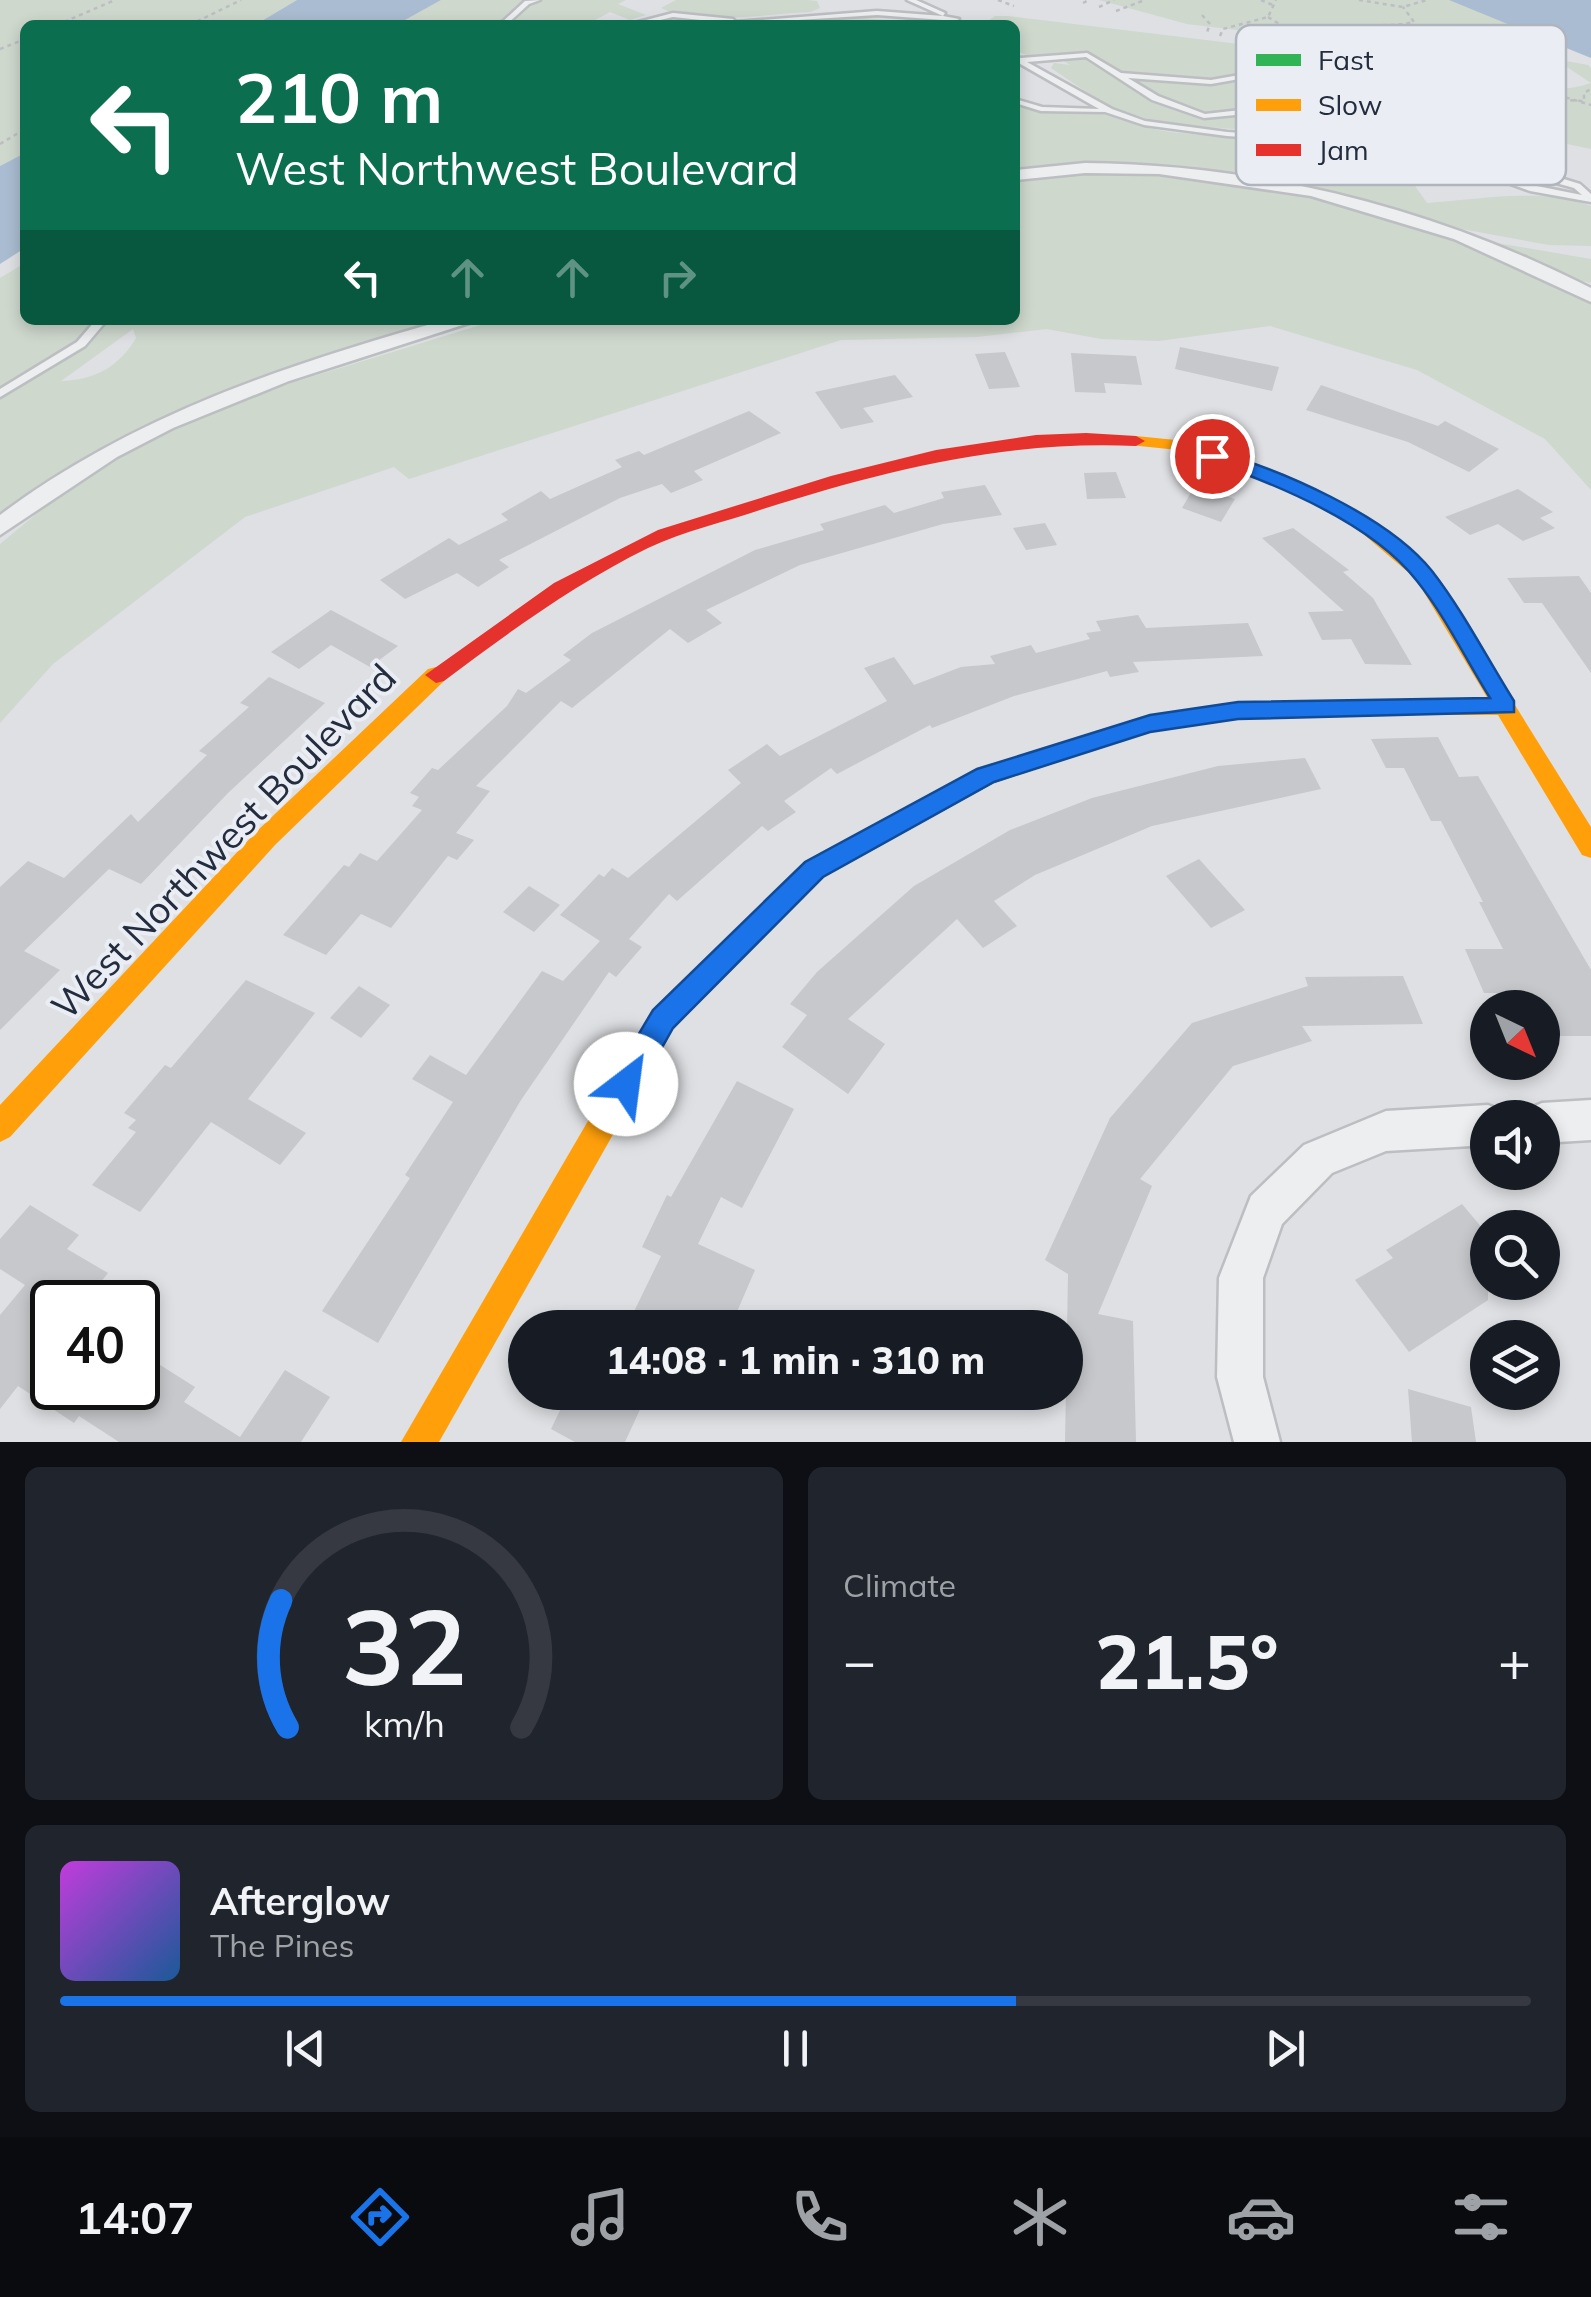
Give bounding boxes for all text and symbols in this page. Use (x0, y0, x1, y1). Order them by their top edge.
legend (1236, 25, 1566, 185)
text: Fast (1318, 42, 1374, 77)
text: 210 m (235, 53, 443, 141)
icon: left (70, 60, 200, 190)
text: Slow (1318, 87, 1382, 122)
text: Jam (1318, 132, 1369, 167)
text: West Northwest Boulevard (235, 140, 799, 196)
icon: left (335, 250, 390, 305)
icon: ahead (440, 250, 495, 305)
icon: ahead (545, 250, 600, 305)
icon: right (650, 250, 705, 305)
pin (1170, 414, 1255, 499)
icon: arrive (1185, 429, 1240, 484)
street label: West Northwest Boulevard (41, 653, 406, 1029)
north arrow (1470, 990, 1560, 1080)
map controls (1470, 990, 1560, 1410)
position arrow (574, 1032, 678, 1136)
button: sound (1470, 1100, 1560, 1190)
button: search (1470, 1210, 1560, 1300)
speed limit sign: 40 (30, 1280, 160, 1410)
button: layers (1470, 1320, 1560, 1410)
text: 14:08 · 1 min · 310 m (606, 1336, 985, 1384)
text: Climate (843, 1565, 956, 1605)
text: 32 (342, 1580, 466, 1711)
text: 21.5° (1095, 1614, 1279, 1708)
text: − (843, 1626, 876, 1695)
text: + (1498, 1626, 1531, 1695)
text: km/h (364, 1701, 444, 1746)
text: Afterglow (210, 1877, 390, 1925)
text: The Pines (210, 1925, 354, 1965)
icon: previous (278, 2021, 333, 2076)
icon: pause (768, 2021, 823, 2076)
icon: next (1258, 2021, 1313, 2076)
icon: directions (345, 2182, 415, 2252)
icon: music (565, 2182, 635, 2252)
icon: phone (785, 2182, 855, 2252)
icon: climate (1005, 2182, 1075, 2252)
icon: car (1226, 2182, 1296, 2252)
icon: filters (1446, 2182, 1516, 2252)
text: 14:07 (75, 2189, 194, 2245)

